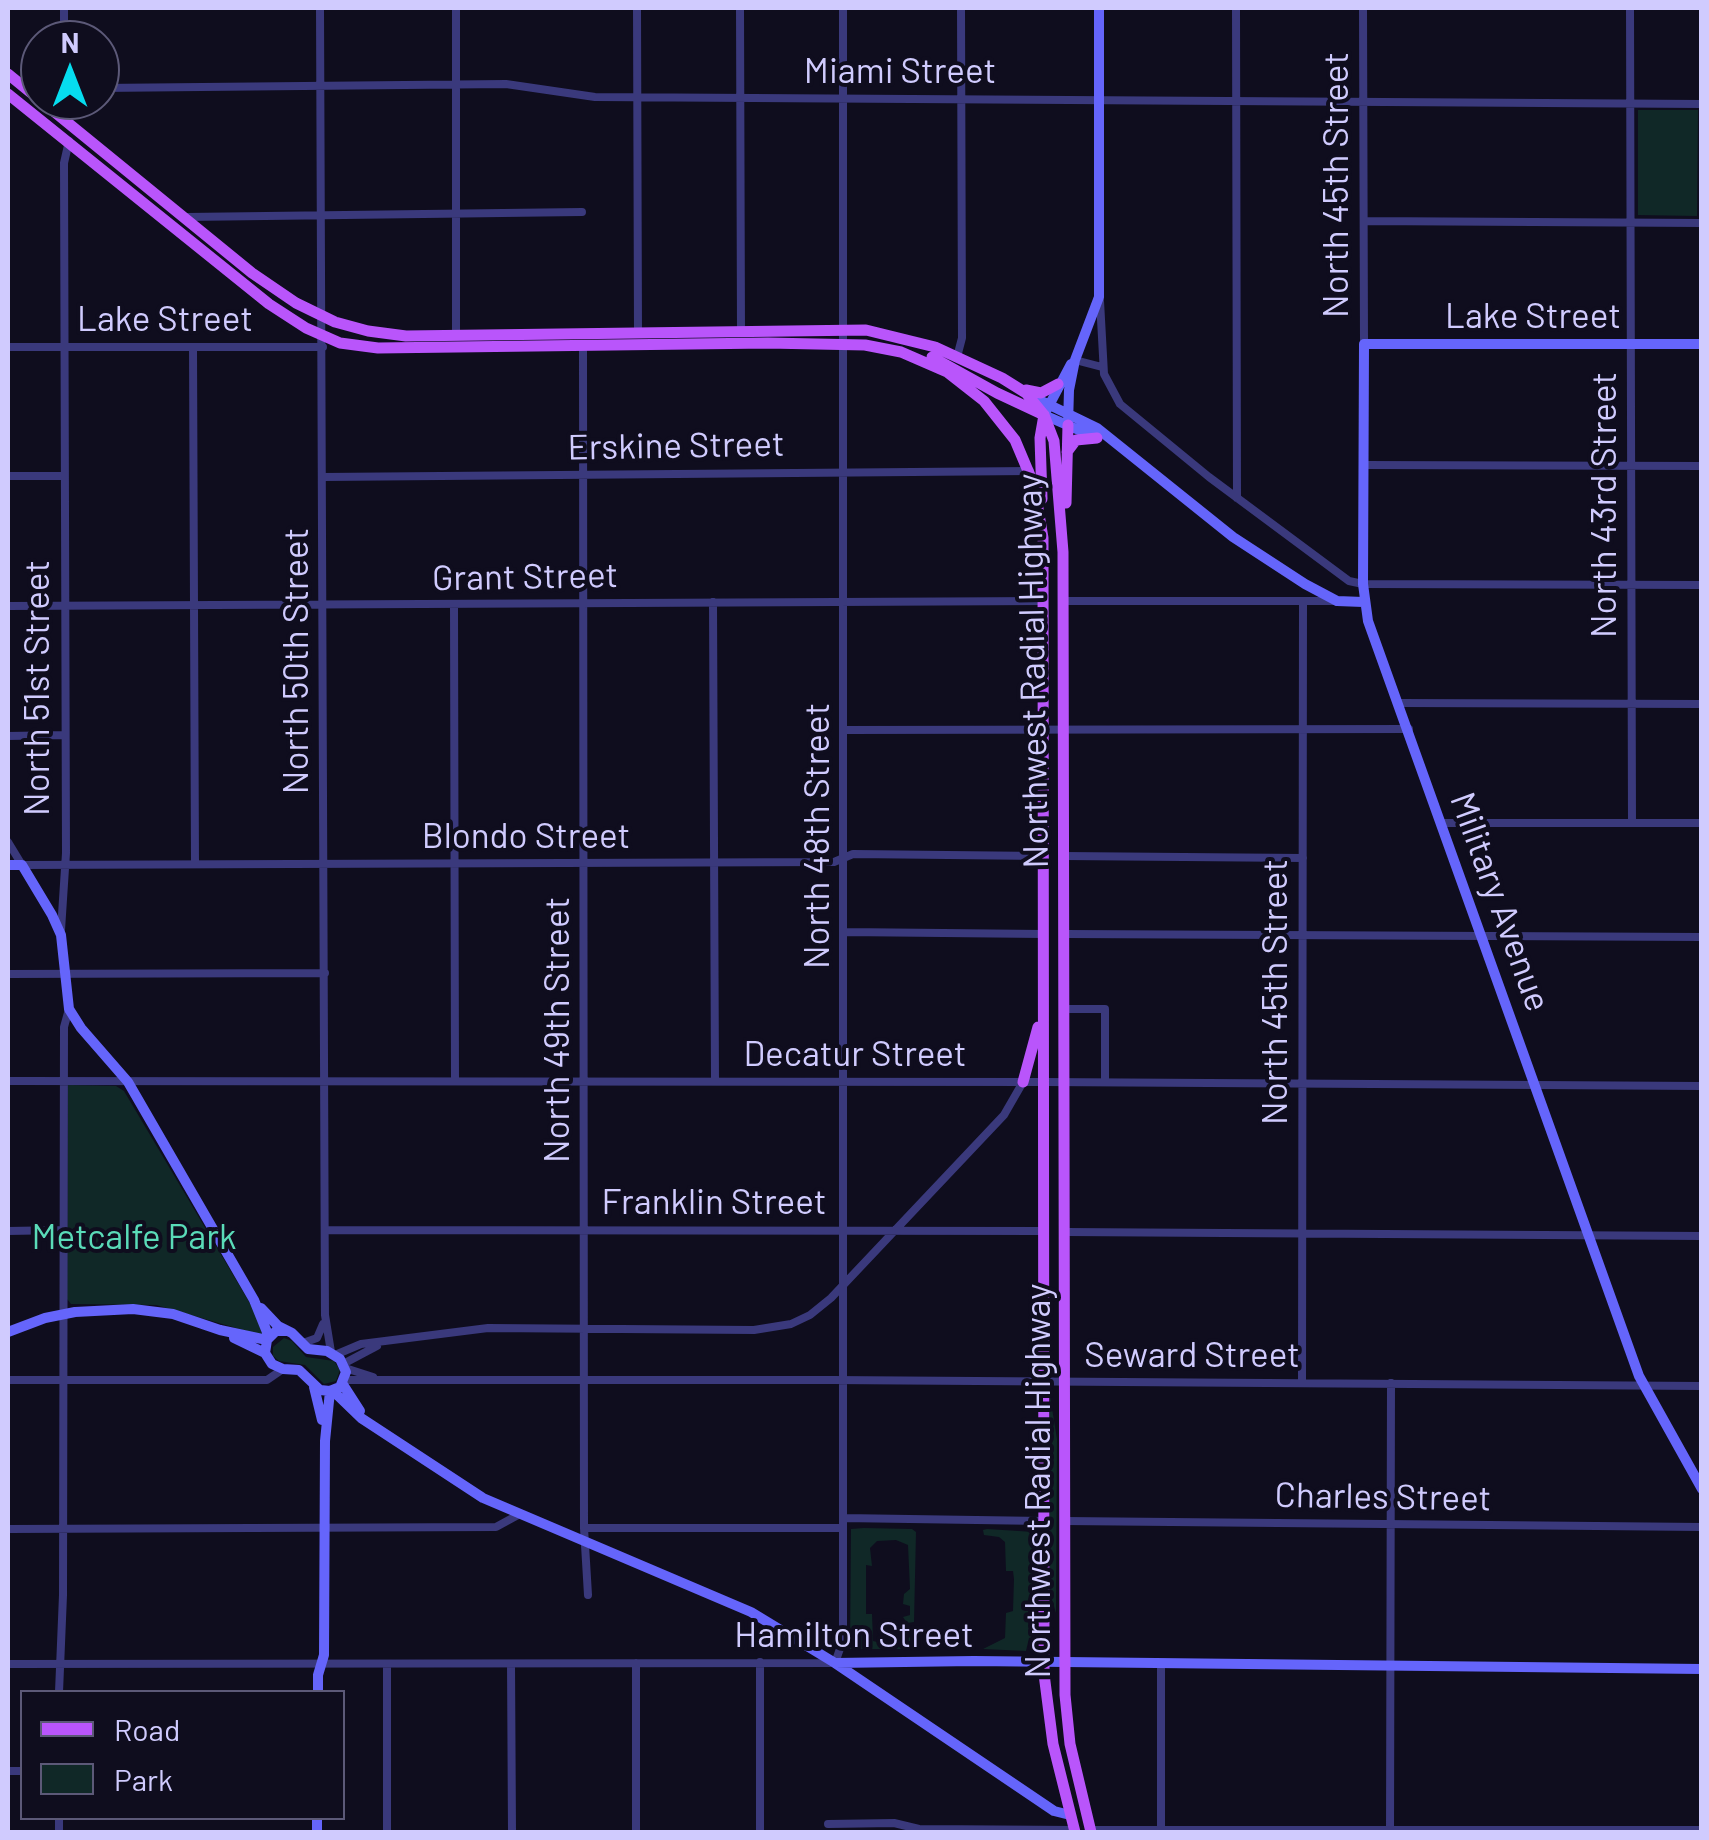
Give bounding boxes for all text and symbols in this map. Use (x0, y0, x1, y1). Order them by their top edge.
north arrow (20, 20, 120, 120)
text: N (61, 25, 79, 59)
street label: Miami Street (804, 50, 996, 92)
street label: North 45th Street (1315, 52, 1357, 318)
street label: Lake Street (1445, 295, 1621, 337)
street label: Lake Street (77, 298, 253, 340)
street label: North 43rd Street (1583, 372, 1625, 638)
street label: Erskine Street (567, 423, 785, 469)
street label: Northwest Radial Highway (1009, 473, 1057, 869)
street label: North 50th Street (275, 528, 317, 794)
street label: Grant Street (432, 554, 618, 600)
street label: North 51st Street (16, 560, 58, 816)
street label: North 48th Street (796, 703, 838, 969)
street label: Military Avenue (1441, 787, 1559, 1017)
street label: Blondo Street (422, 815, 630, 857)
street label: North 45th Street (1254, 859, 1296, 1125)
street label: North 49th Street (536, 897, 578, 1163)
street label: Decatur Street (743, 1033, 967, 1075)
street label: Franklin Street (602, 1181, 826, 1223)
park label: Metcalfe Park (31, 1216, 237, 1258)
street label: Northwest Radial Highway (1017, 1284, 1059, 1678)
street label: Seward Street (1084, 1334, 1300, 1376)
street label: Charles Street (1274, 1474, 1492, 1520)
street label: Hamilton Street (734, 1614, 974, 1656)
legend (20, 1690, 345, 1820)
text: Road (114, 1711, 180, 1747)
text: Park (114, 1761, 173, 1797)

